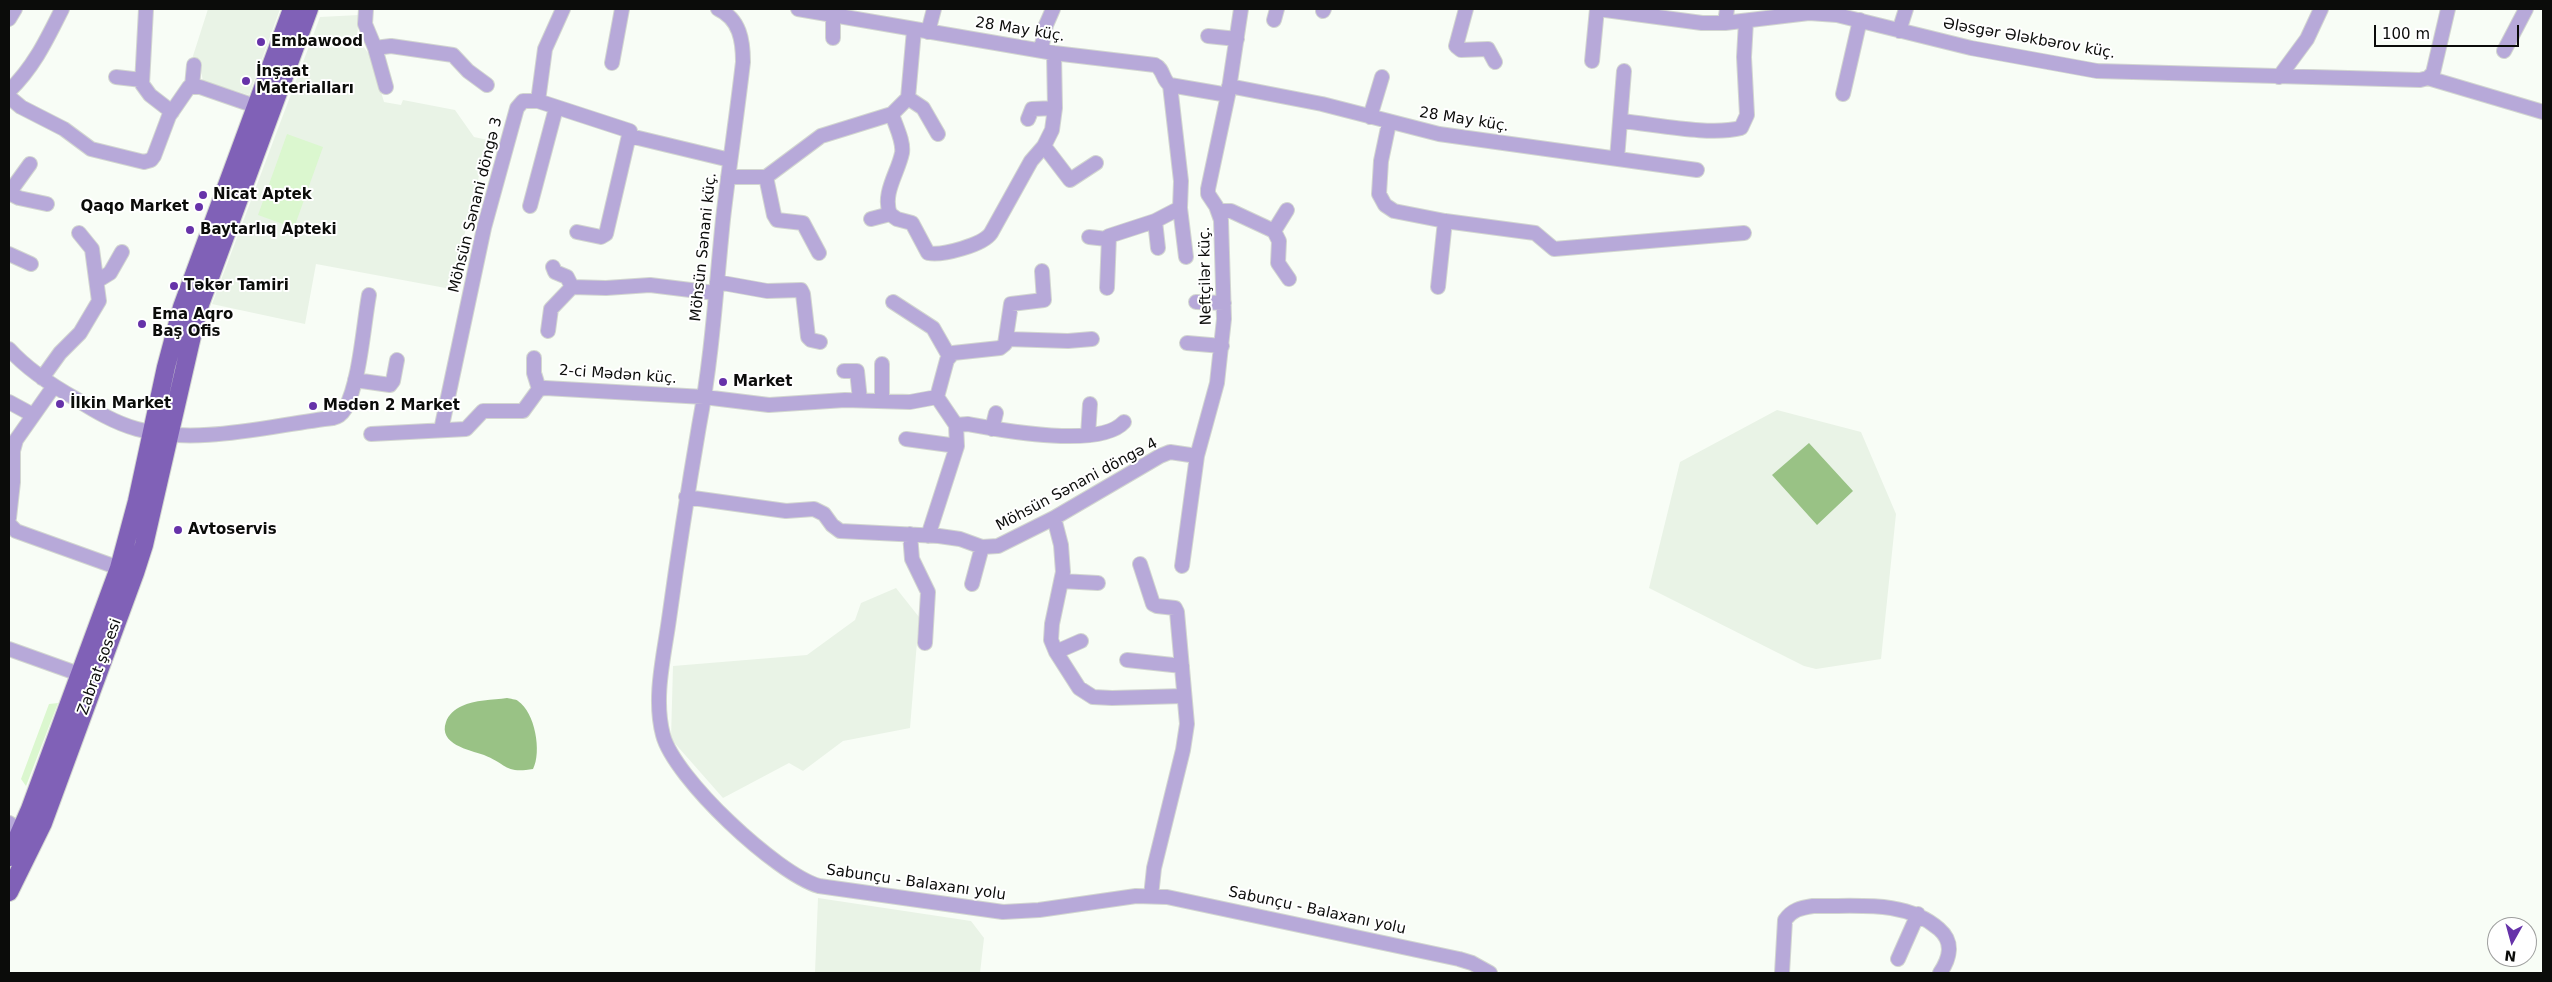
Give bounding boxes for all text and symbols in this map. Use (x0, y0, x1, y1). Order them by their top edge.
street label: 28 May küç. (974, 14, 1066, 46)
street label: Ələsgər Ələkbərov küç. (1941, 15, 2117, 63)
scale bar (2377, 15, 2522, 47)
text: 100 m (2382, 25, 2430, 43)
place label: Embawood (271, 33, 363, 51)
marker: Embawood (255, 36, 267, 48)
place label: İnşaat Materialları (256, 63, 354, 98)
marker: İnşaat Materialları (240, 75, 252, 87)
street label: 28 May küç. (1418, 104, 1510, 136)
street label: Möhsün Sənani döngə 3 (445, 115, 507, 295)
street label: Möhsün Sənani küç. (687, 172, 721, 322)
place label: Nicat Aptek (213, 186, 312, 204)
marker: Nicat Aptek (197, 189, 209, 201)
place label: Qaqo Market (80, 198, 189, 216)
marker: Qaqo Market (193, 201, 205, 213)
place label: Baytarlıq Apteki (200, 221, 337, 239)
marker: Baytarlıq Apteki (184, 224, 196, 236)
street label: Neftçilər küç. (1196, 226, 1216, 326)
place label: Təkər Tamiri (184, 277, 289, 295)
marker: Təkər Tamiri (168, 280, 180, 292)
place label: Ema Aqro Baş Ofis (152, 306, 233, 341)
marker: Ema Aqro Baş Ofis (136, 318, 148, 330)
street label: 2-ci Mədən küç. (558, 362, 678, 388)
place label: Market (733, 373, 792, 391)
marker: Market (717, 376, 729, 388)
place label: İlkin Market (70, 395, 171, 413)
place label: Mədən 2 Market (323, 397, 460, 415)
marker: İlkin Market (54, 398, 66, 410)
marker: Mədən 2 Market (307, 400, 319, 412)
street label: Möhsün Sənani döngə 4 (993, 435, 1161, 535)
place label: Avtoservis (188, 521, 277, 539)
marker: Avtoservis (172, 524, 184, 536)
street label: Zabrat şosesi (74, 616, 126, 718)
street label: Sabunçu - Balaxanı yolu (825, 861, 1007, 905)
street label: Sabunçu - Balaxanı yolu (1227, 883, 1407, 939)
north arrow (2487, 917, 2537, 967)
text: N (2504, 947, 2517, 965)

